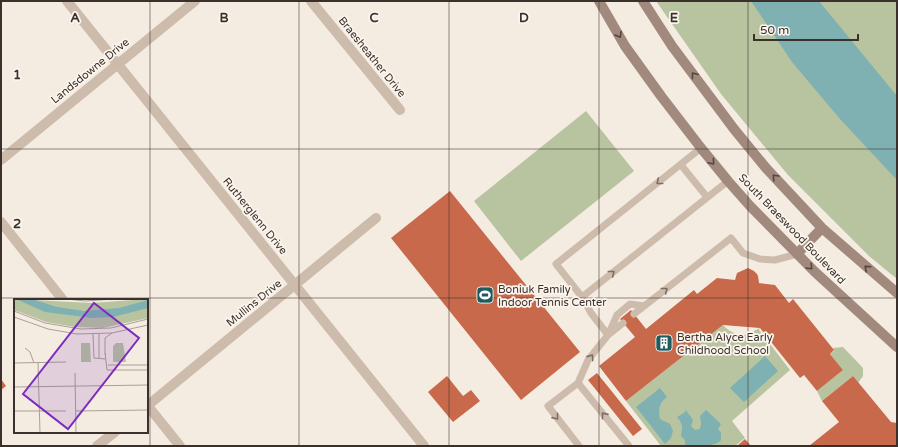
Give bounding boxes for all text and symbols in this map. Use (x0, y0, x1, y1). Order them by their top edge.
text: A (70, 10, 80, 26)
text: B (219, 10, 229, 26)
text: C (369, 10, 379, 26)
text: D (519, 10, 529, 26)
text: E (670, 10, 678, 26)
street label: Braesheather Drive (336, 14, 408, 100)
scale bar (754, 16, 858, 42)
text: 50 m (760, 23, 789, 37)
one-way arrow (614, 31, 621, 38)
street label: Landsdowne Drive (48, 36, 132, 106)
text: 1 (13, 67, 21, 83)
one-way arrow (692, 73, 699, 80)
one-way arrow (708, 157, 715, 165)
street label: South Braeswood Boulevard (736, 171, 848, 287)
one-way arrow (772, 174, 779, 182)
street label: Rutherglenn Drive (220, 175, 290, 257)
one-way arrow (657, 177, 664, 184)
text: 2 (13, 216, 21, 232)
one-way arrow (805, 262, 813, 270)
one-way arrow (864, 265, 872, 273)
one-way arrow (608, 270, 615, 277)
street label: Mullins Drive (224, 277, 284, 329)
place label: Boniuk Family Indoor Tennis Center (498, 283, 607, 309)
sports icon: Boniuk Family Indoor Tennis Center (475, 285, 495, 305)
one-way arrow (660, 287, 667, 294)
inset map (14, 299, 148, 433)
place label: Bertha Alyce Early Childhood School (677, 331, 773, 357)
building icon: Bertha Alyce Early Childhood School (654, 333, 674, 353)
one-way arrow (586, 354, 594, 361)
one-way arrow (552, 413, 559, 420)
one-way arrow (602, 413, 609, 420)

